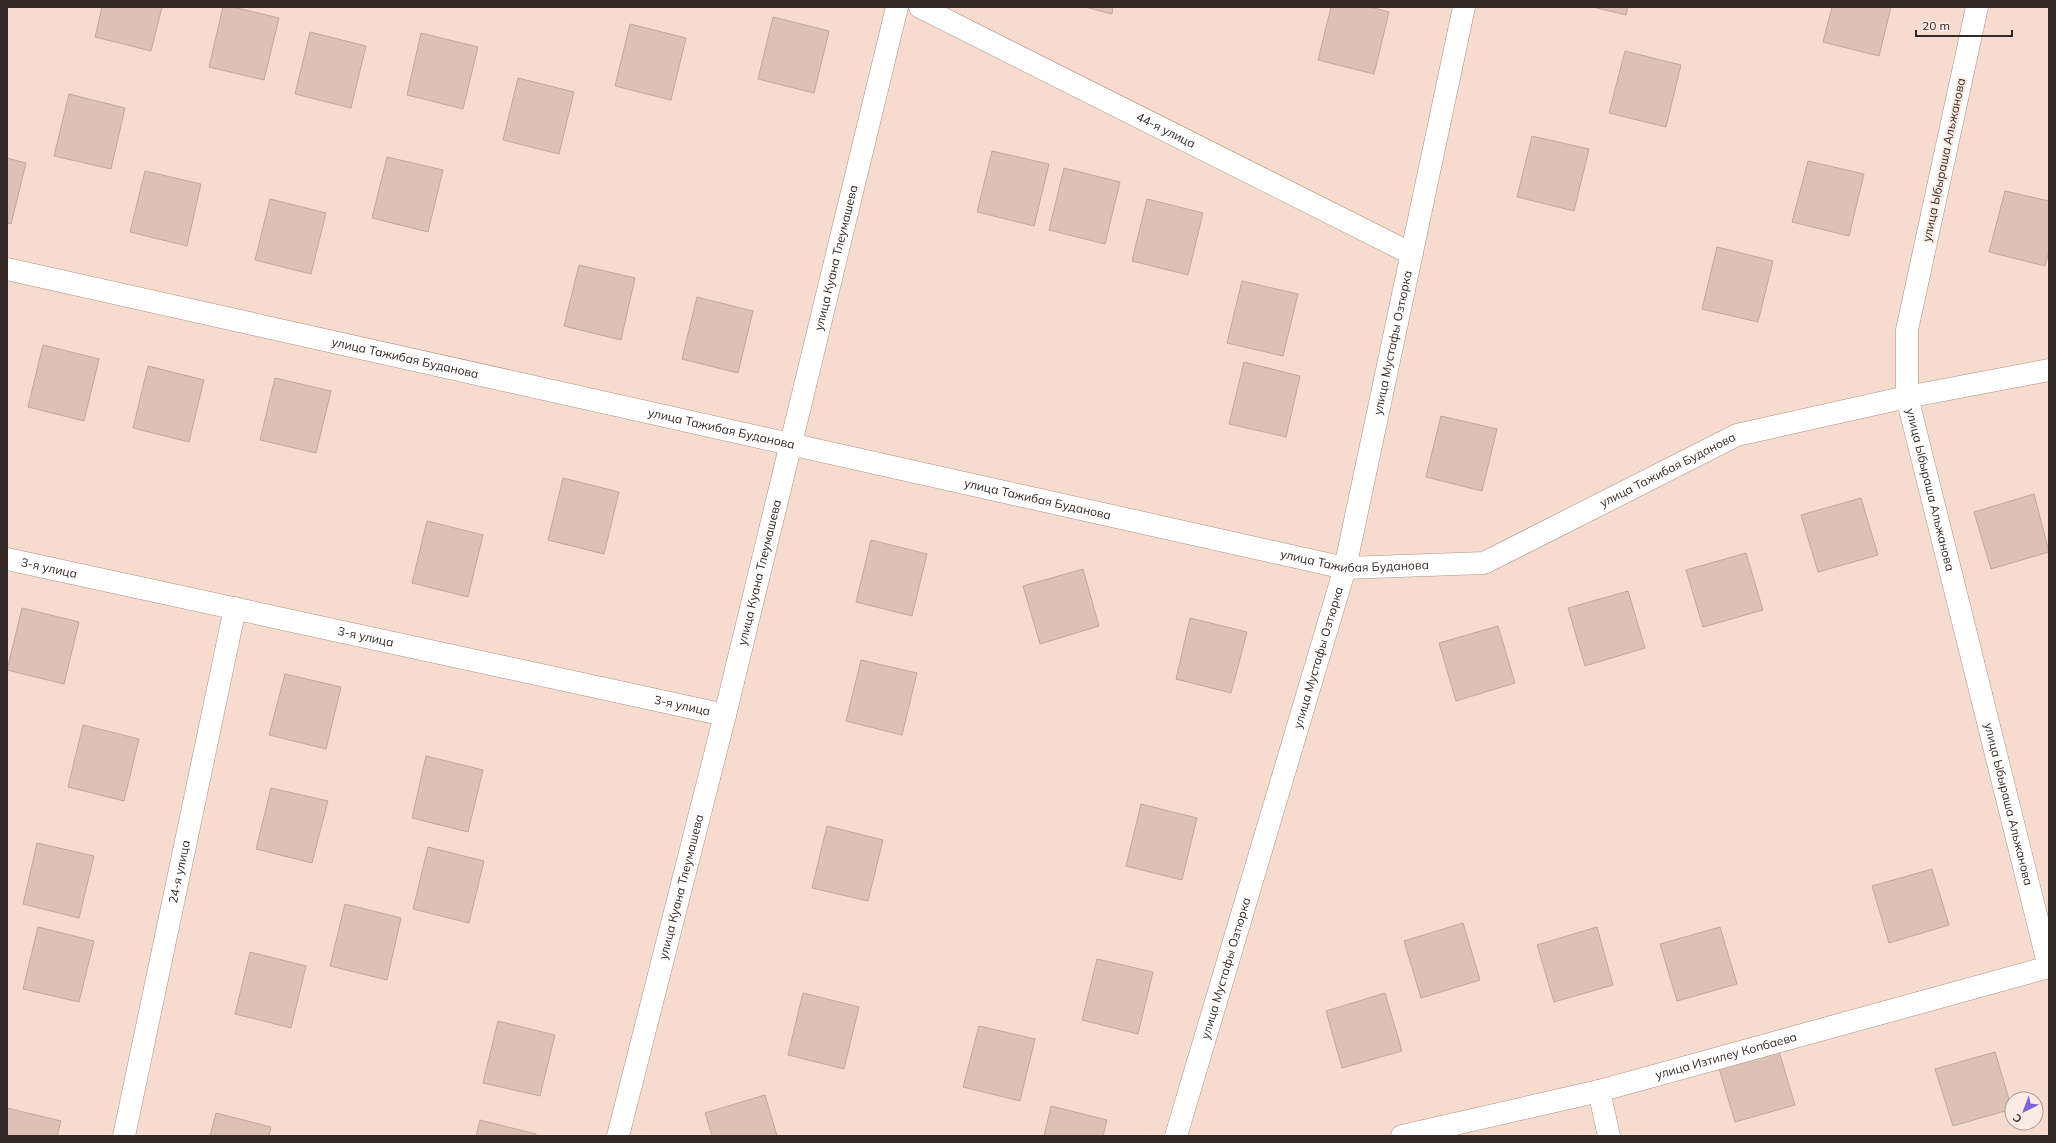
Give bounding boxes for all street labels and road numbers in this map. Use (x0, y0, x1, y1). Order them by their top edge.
street label: улица Ыбыраша Альжанова (1919, 77, 1968, 243)
street label: 44-я улица (1134, 109, 1198, 151)
street label: улица Куана Тлеумашева (811, 183, 861, 332)
street label: улица Мустафы Озтюрка (1370, 269, 1415, 416)
street label: улица Тажибая Буданова (330, 334, 480, 381)
street label: улица Тажибая Буданова (647, 404, 796, 452)
street label: улица Ыбыраша Альжанова (1903, 407, 1958, 572)
street label: улица Тажибая Буданова (1597, 429, 1738, 510)
street label: улица Тажибая Буданова (963, 475, 1113, 522)
street label: улица Куана Тлеумашева (734, 498, 784, 647)
street label: улица Тажибая Буданова (1279, 546, 1429, 575)
street label: 3-я улица (20, 554, 79, 581)
street label: улица Мустафы Озтюрка (1290, 585, 1346, 730)
street label: 3-я улица (336, 623, 395, 650)
street label: 3-я улица (653, 692, 712, 719)
street label: улица Ыбыраша Альжанова (1981, 721, 2036, 887)
street label: улица Куана Тлеумашева (655, 813, 706, 961)
street label: 24-я улица (165, 839, 193, 905)
street label: улица Мустафы Озтюрка (1197, 895, 1254, 1041)
street label: улица Изтилеу Копбаева (1654, 1029, 1798, 1082)

